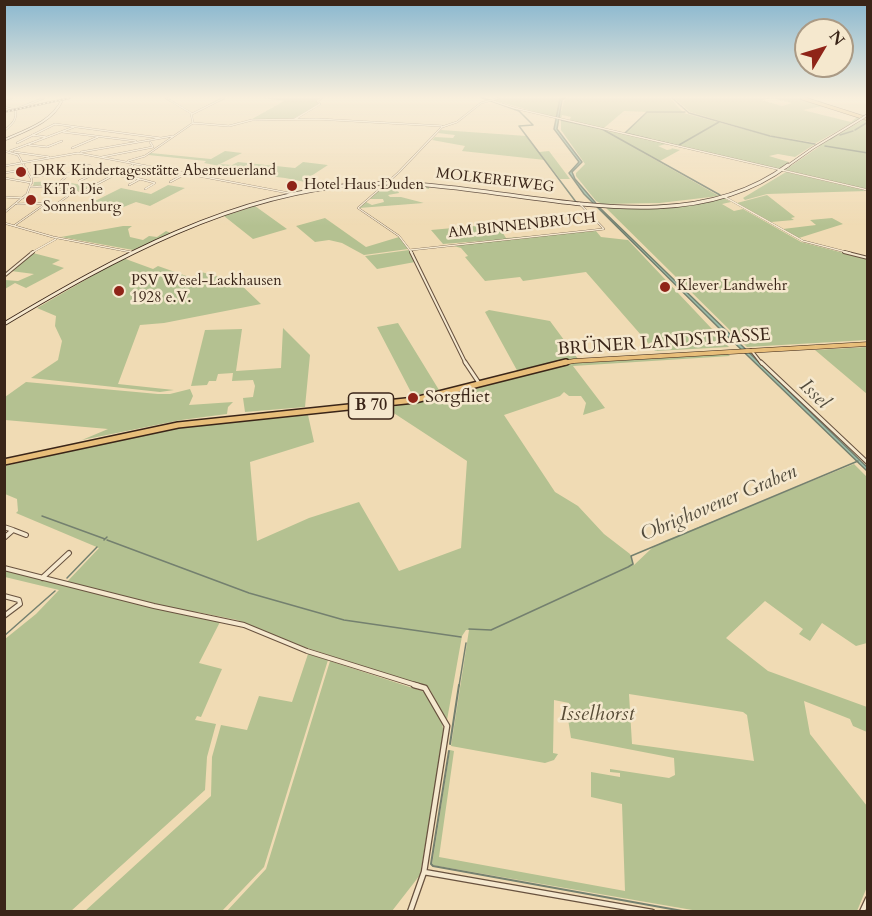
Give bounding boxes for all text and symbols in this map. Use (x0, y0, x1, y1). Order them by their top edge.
north arrow (794, 18, 854, 78)
text: N (824, 26, 850, 50)
place label: DRK Kindertagesstätte Abenteuerland (33, 163, 276, 181)
marker: DRK Kindertagesstätte Abenteuerland (14, 165, 28, 179)
street label: MOLKEREIWEG (435, 165, 555, 197)
place label: Hotel Haus Duden (304, 177, 424, 195)
marker: Hotel Haus Duden (285, 179, 299, 193)
place label: KiTa Die Sonnenburg (43, 182, 121, 217)
marker: KiTa Die Sonnenburg (24, 193, 38, 207)
street label: AM BINNENBRUCH (447, 209, 597, 243)
place label: PSV Wesel-Lackhausen 1928 e.V. (131, 273, 282, 308)
place label: Klever Landwehr (677, 278, 787, 296)
marker: Klever Landwehr (658, 280, 672, 294)
marker: PSV Wesel-Lackhausen 1928 e.V. (112, 284, 126, 298)
street label: BRÜNER LANDSTRASSE (557, 325, 771, 361)
water label: Issel (794, 375, 834, 415)
place label: Sorgfliet (425, 387, 490, 409)
marker: Sorgfliet (406, 391, 420, 405)
road number: B 70 (348, 393, 394, 419)
water label: Obrighovener Graben (637, 460, 801, 548)
park label: Isselhorst (560, 702, 634, 728)

